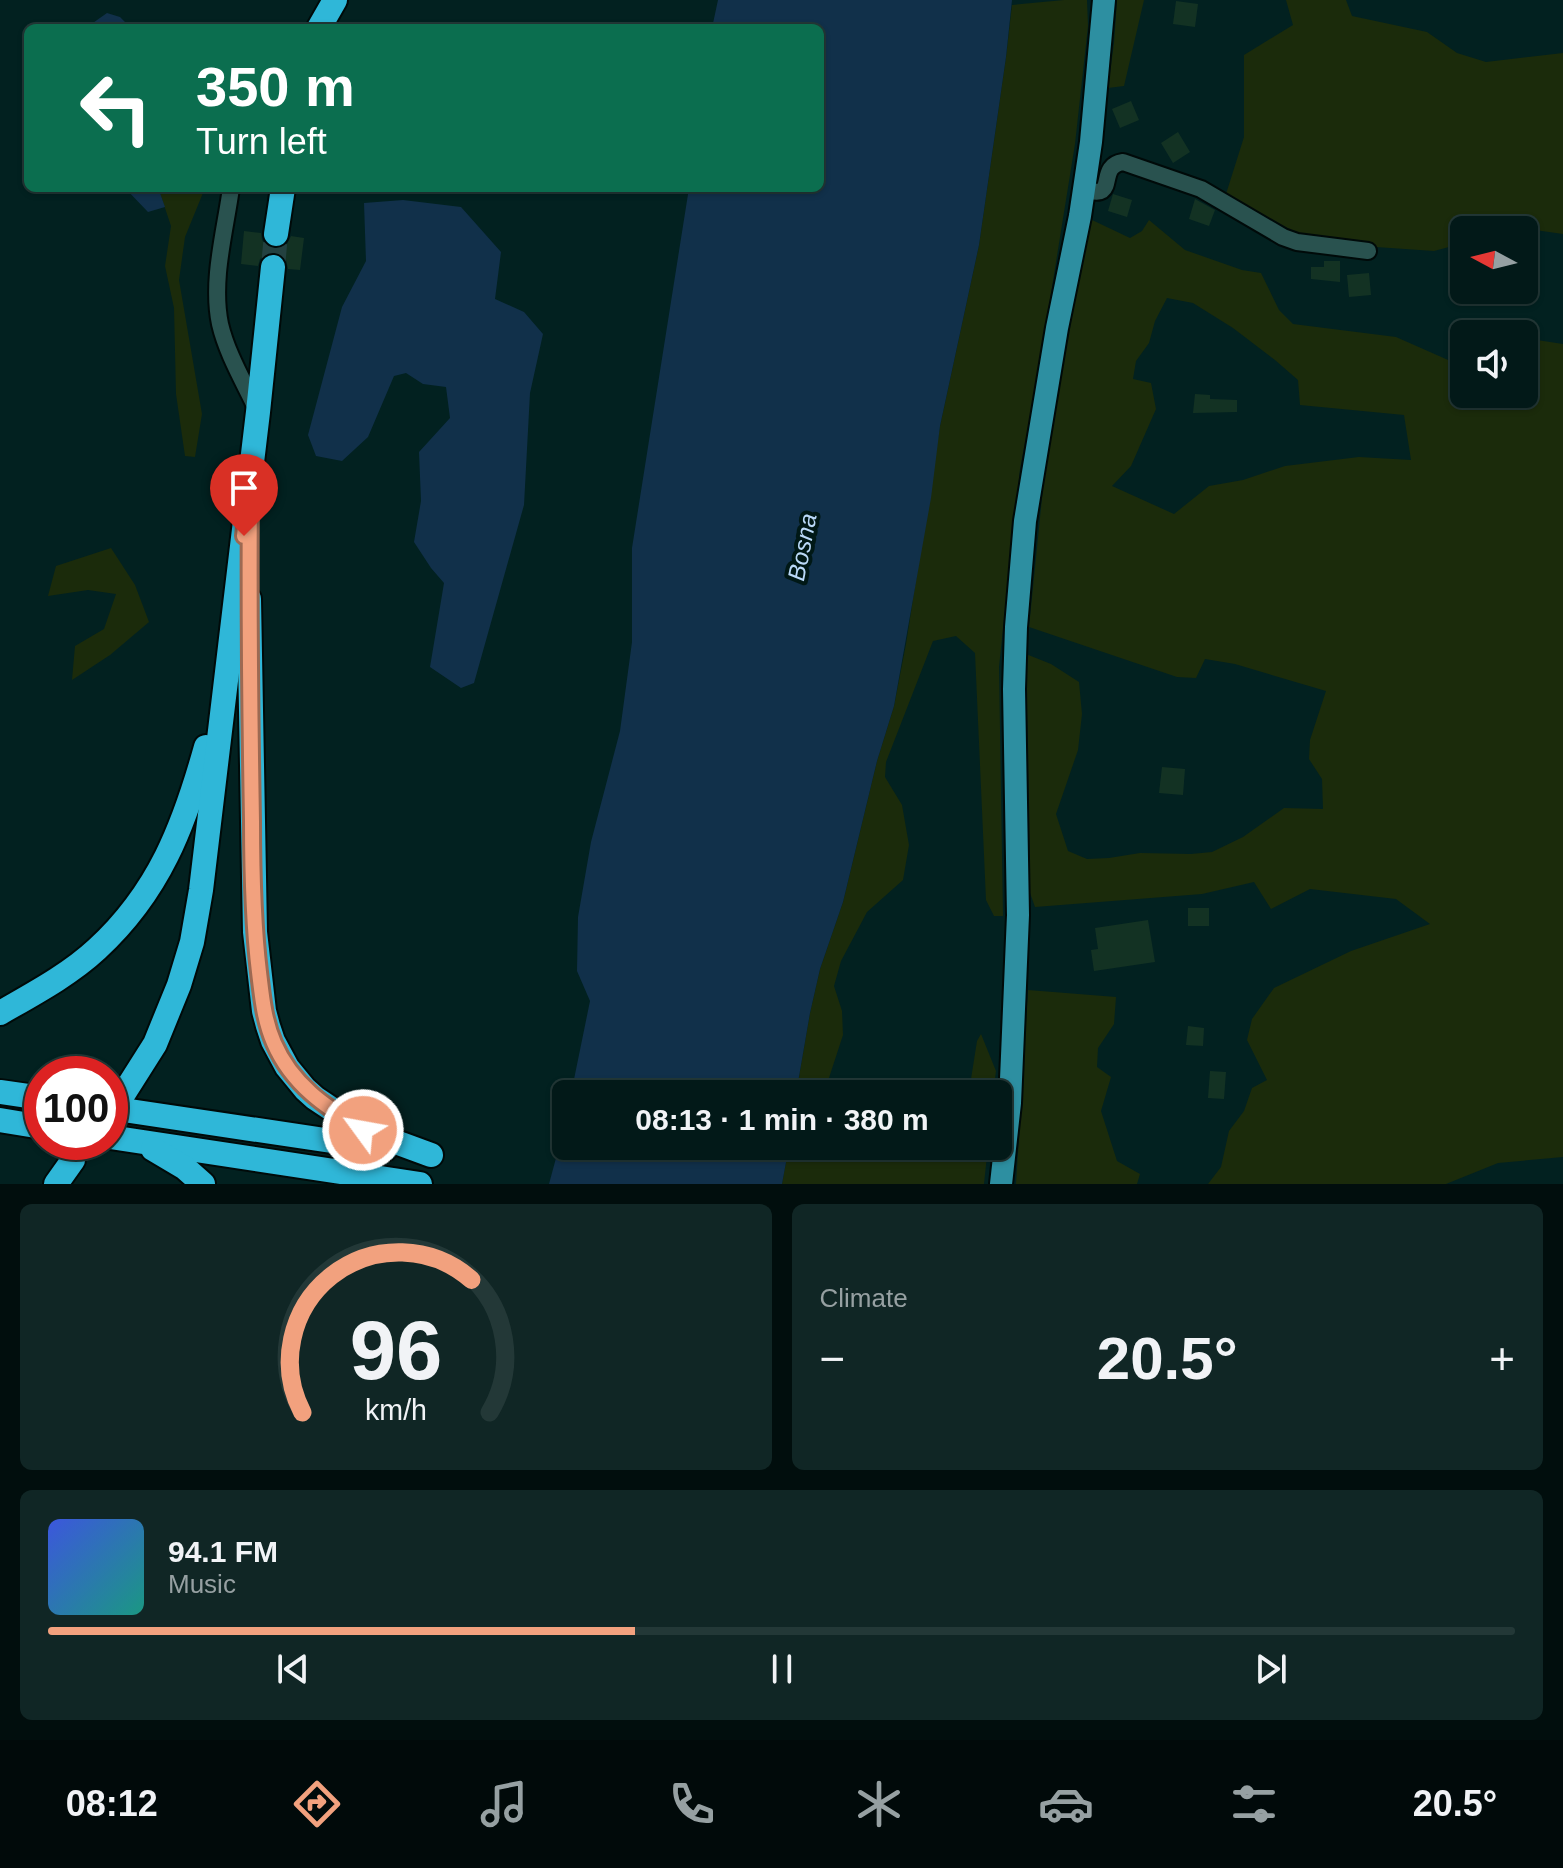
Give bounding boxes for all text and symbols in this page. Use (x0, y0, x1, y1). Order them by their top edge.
text: 350 m (196, 55, 355, 118)
icon: left (64, 56, 168, 160)
text: Turn left (196, 121, 327, 162)
north arrow (1450, 216, 1538, 304)
map controls (1450, 216, 1538, 408)
button: sound (1450, 320, 1538, 408)
pin (210, 454, 278, 536)
icon: arrive (222, 466, 266, 510)
water label: Bosna (782, 511, 822, 583)
speed limit sign: 100 (24, 1056, 128, 1160)
position arrow (321, 1088, 405, 1172)
text: 08:13 · 1 min · 380 m (635, 1103, 929, 1136)
text: Climate (820, 1283, 908, 1313)
text: 96 (349, 1304, 442, 1397)
text: 20.5° (1097, 1325, 1238, 1392)
text: − (820, 1334, 845, 1383)
text: + (1489, 1334, 1515, 1383)
text: km/h (365, 1394, 427, 1426)
text: 94.1 FM (168, 1535, 278, 1568)
text: Music (168, 1569, 236, 1599)
icon: previous (271, 1647, 315, 1691)
icon: pause (760, 1647, 804, 1691)
icon: next (1249, 1647, 1293, 1691)
icon: directions (289, 1776, 345, 1832)
icon: music (476, 1776, 532, 1832)
icon: phone (664, 1776, 720, 1832)
icon: climate (851, 1776, 907, 1832)
icon: car (1038, 1776, 1094, 1832)
icon: filters (1226, 1776, 1282, 1832)
text: 08:12 (66, 1783, 158, 1824)
text: 20.5° (1413, 1783, 1497, 1824)

